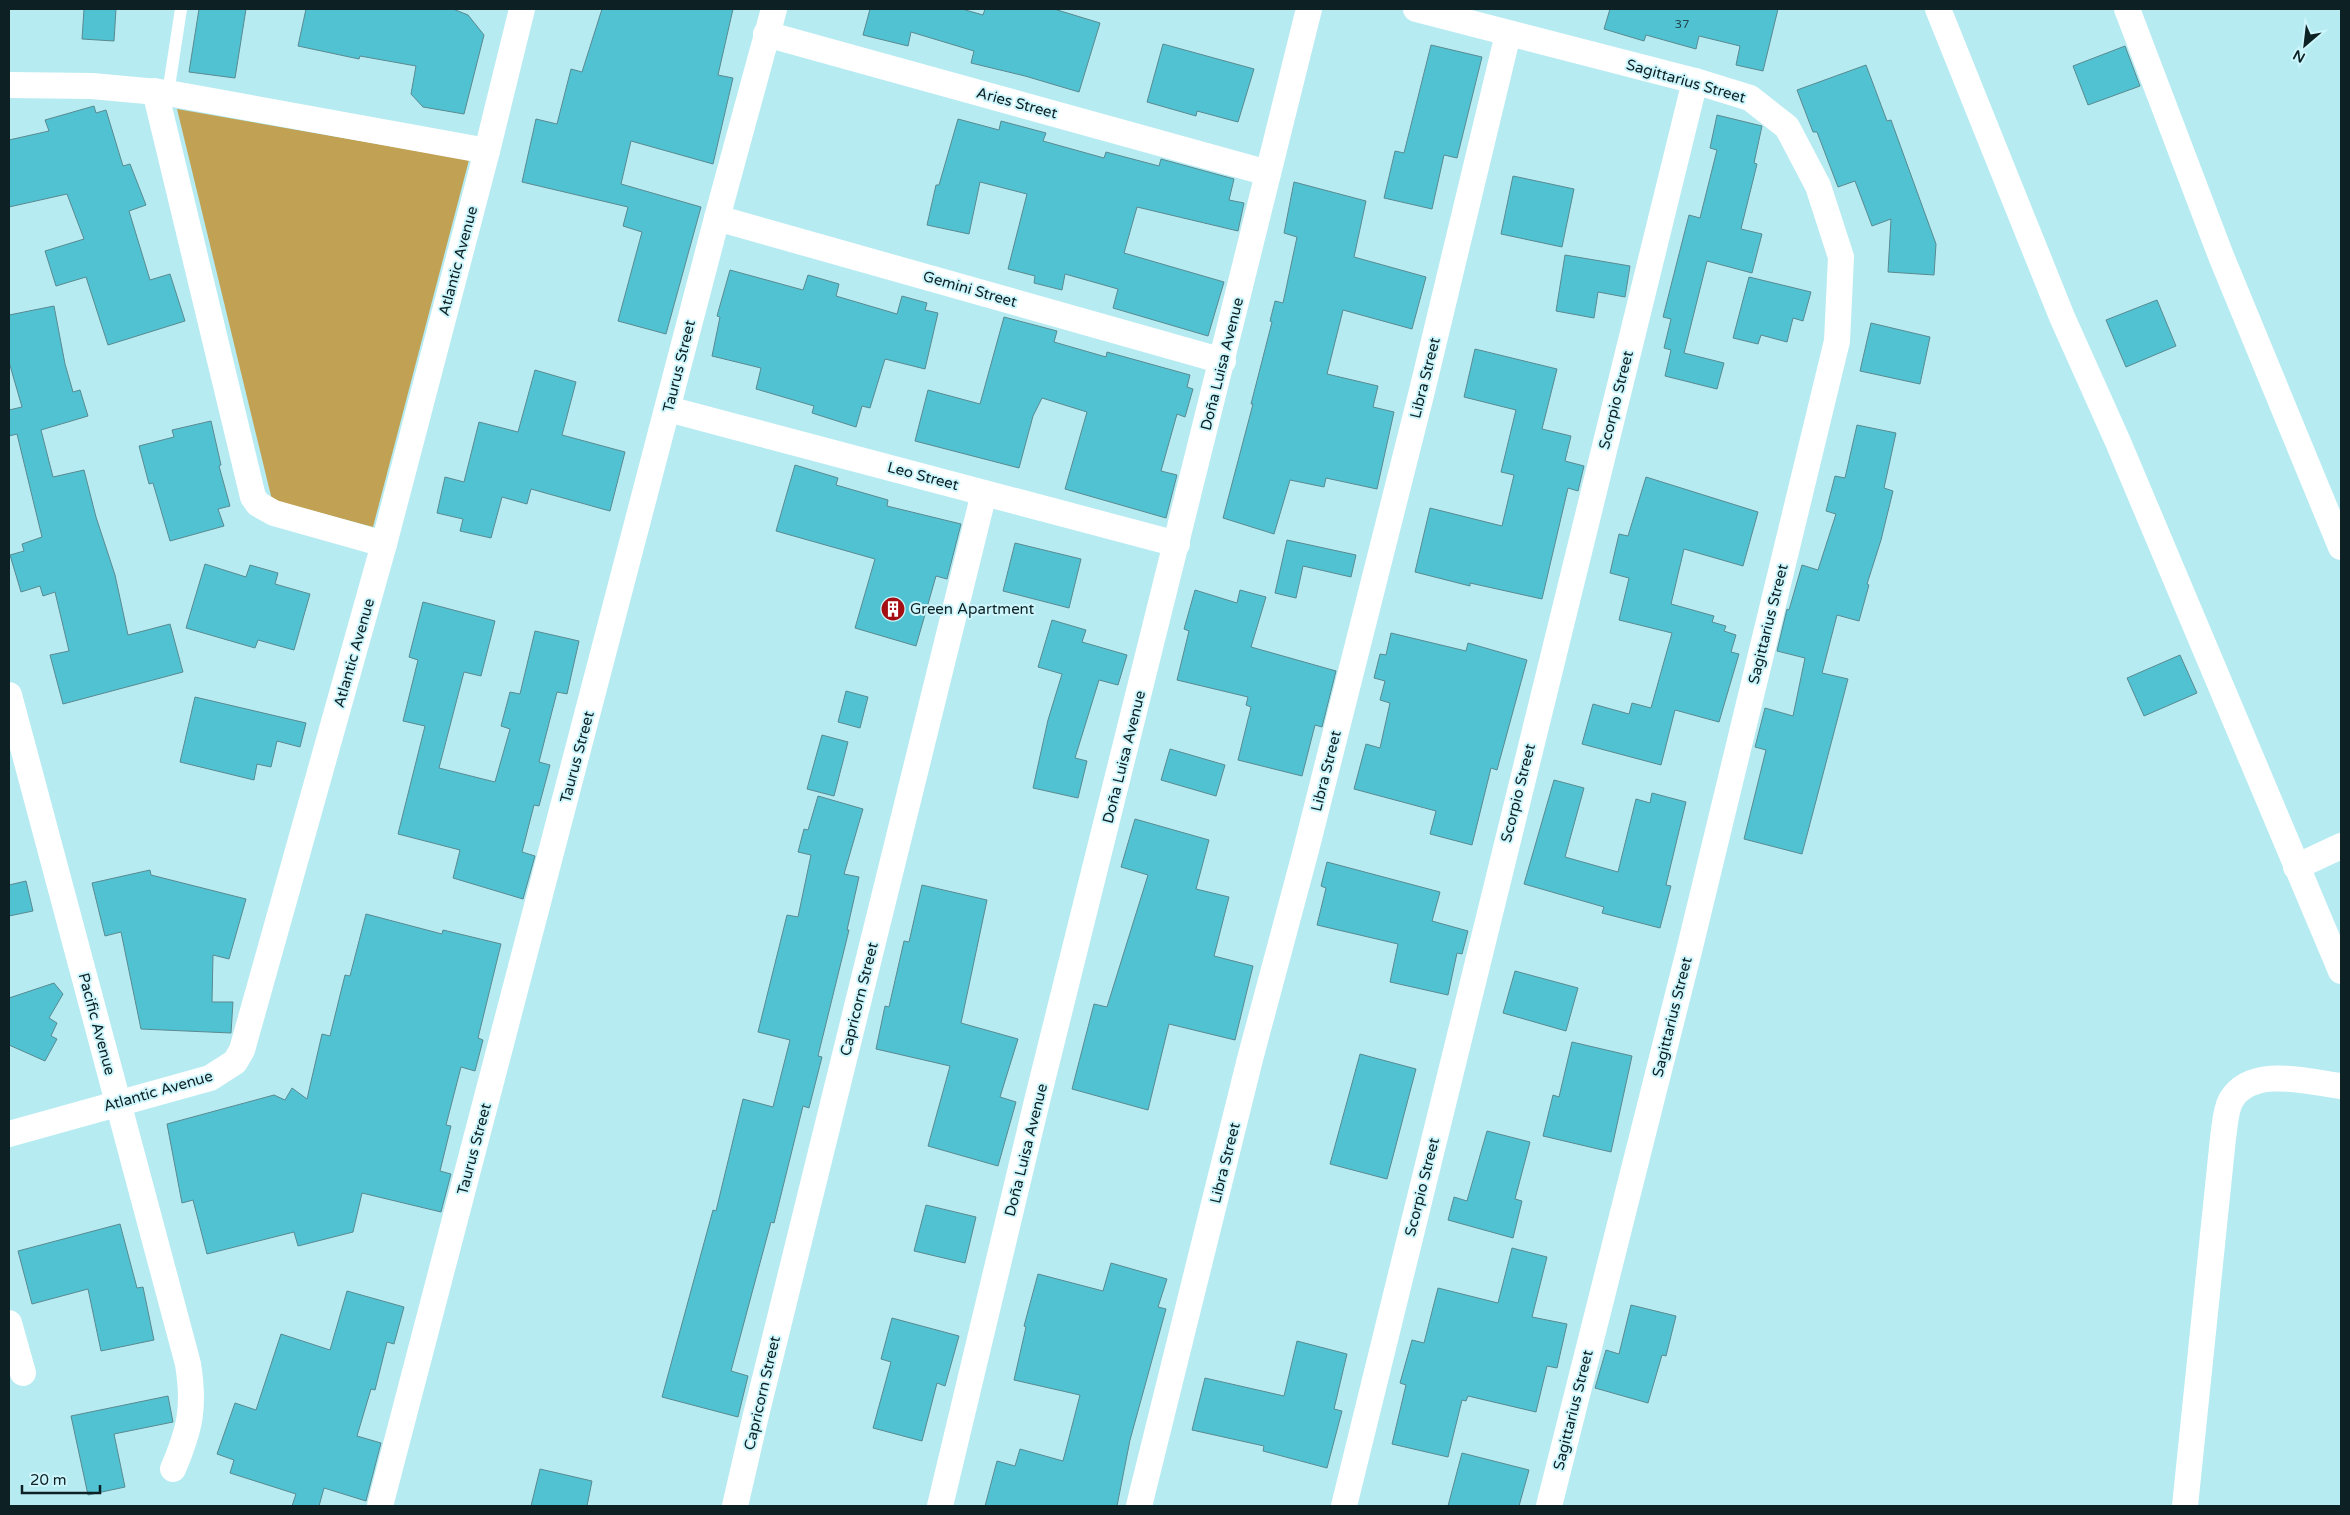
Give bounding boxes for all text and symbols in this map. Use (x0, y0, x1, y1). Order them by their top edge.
house number: 37 (1674, 17, 1690, 31)
north arrow (2280, 20, 2330, 70)
text: N (2290, 46, 2308, 66)
street label: Sagittarius Street (1624, 55, 1748, 107)
street label: Aries Street (975, 84, 1060, 123)
street label: Atlantic Avenue (435, 204, 481, 318)
street label: Gemini Street (921, 267, 1019, 311)
street label: Doña Luisa Avenue (1197, 296, 1247, 432)
street label: Taurus Street (659, 318, 699, 414)
street label: Libra Street (1406, 335, 1444, 420)
street label: Scorpio Street (1595, 349, 1637, 451)
street label: Leo Street (885, 458, 961, 494)
street label: Sagittarius Street (1744, 562, 1792, 686)
street label: Atlantic Avenue (330, 596, 378, 710)
building icon: Green Apartment (880, 596, 906, 622)
place label: Green Apartment (910, 600, 1035, 618)
street label: Doña Luisa Avenue (1099, 689, 1149, 825)
street label: Taurus Street (556, 709, 598, 805)
street label: Libra Street (1307, 728, 1345, 813)
street label: Scorpio Street (1497, 742, 1539, 844)
street label: Capricorn Street (836, 940, 882, 1058)
street label: Sagittarius Street (1648, 955, 1696, 1079)
street label: Pacific Avenue (75, 971, 119, 1077)
street label: Atlantic Avenue (101, 1067, 215, 1115)
street label: Doña Luisa Avenue (1001, 1082, 1051, 1218)
street label: Taurus Street (453, 1101, 495, 1197)
street label: Libra Street (1206, 1120, 1244, 1205)
street label: Scorpio Street (1401, 1136, 1443, 1238)
street label: Capricorn Street (740, 1334, 784, 1452)
street label: Sagittarius Street (1549, 1348, 1597, 1472)
scale bar (22, 1462, 100, 1494)
text: 20 m (30, 1471, 67, 1489)

